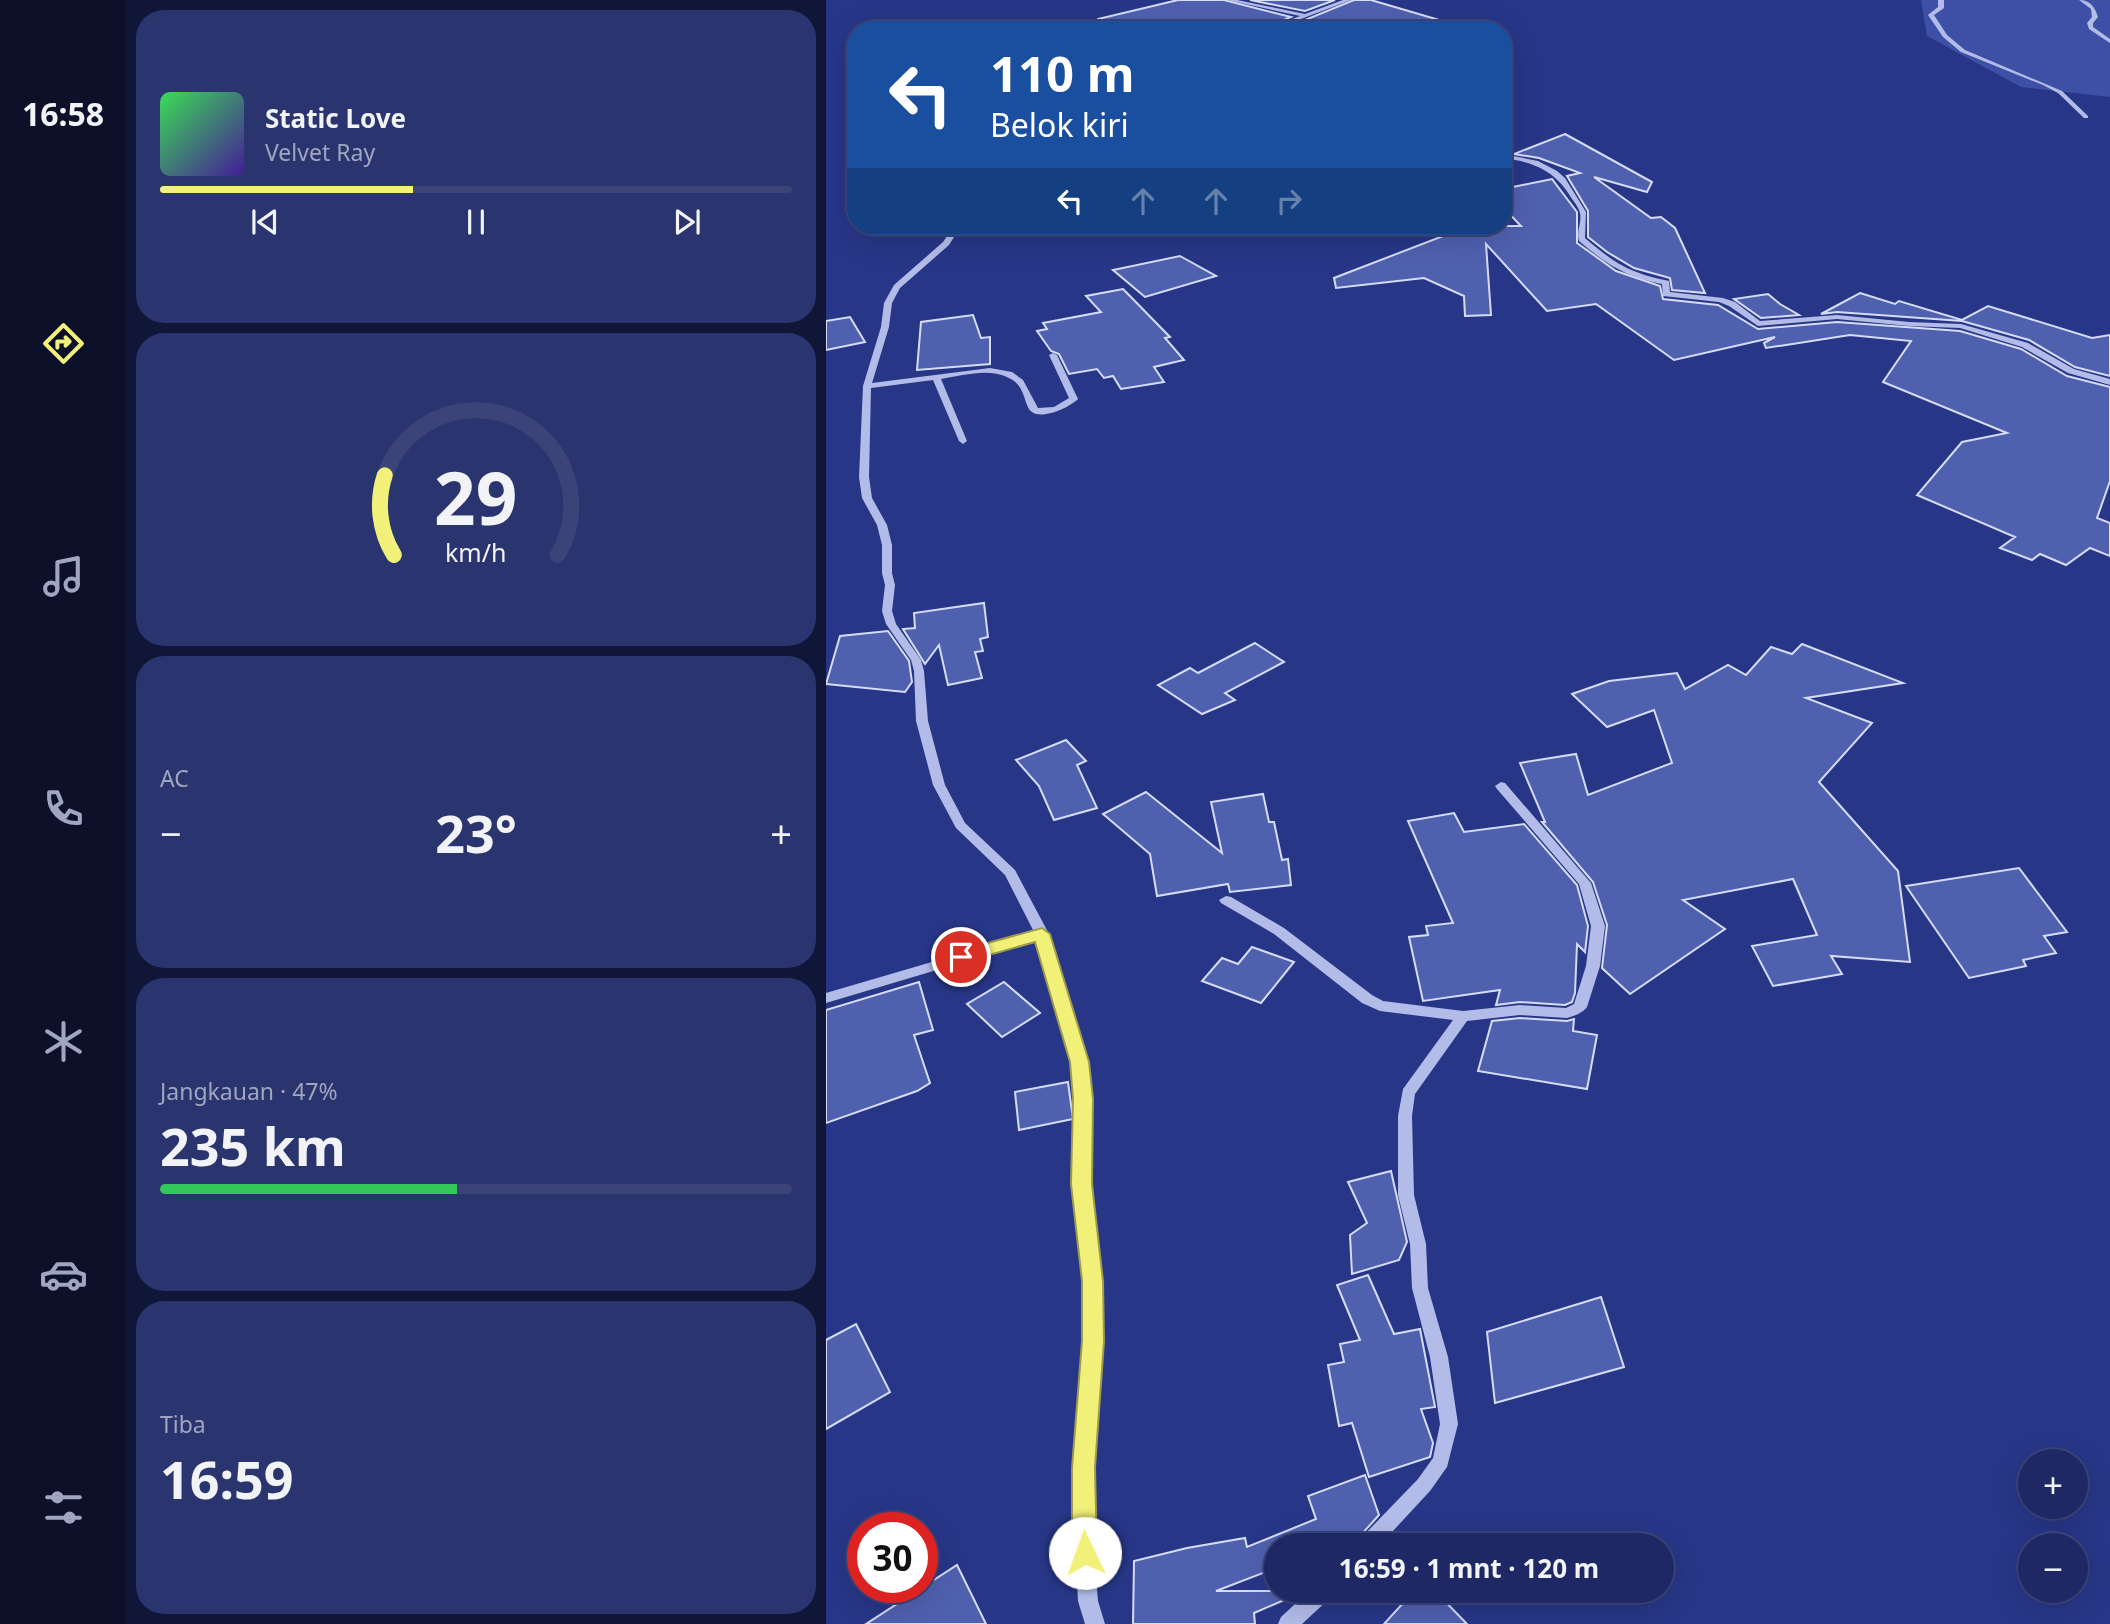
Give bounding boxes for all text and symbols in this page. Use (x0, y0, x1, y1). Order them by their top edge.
text: 110 m (990, 40, 1135, 106)
icon: left (875, 49, 966, 140)
text: 16:58 (22, 92, 104, 135)
text: Static Love (265, 100, 406, 136)
text: Belok kiri (990, 103, 1129, 146)
text: Velvet Ray (265, 136, 375, 168)
icon: left (1051, 182, 1089, 220)
icon: ahead (1124, 182, 1162, 220)
icon: ahead (1197, 182, 1235, 220)
icon: right (1270, 182, 1308, 220)
icon: previous (246, 203, 284, 241)
icon: pause (457, 203, 495, 241)
icon: next (668, 203, 706, 241)
icon: directions (39, 319, 88, 368)
text: 29 (434, 448, 518, 547)
text: km/h (445, 535, 507, 569)
icon: music (39, 552, 88, 601)
text: AC (160, 762, 189, 794)
icon: phone (39, 784, 88, 833)
text: 23° (435, 797, 517, 868)
text: − (160, 807, 182, 859)
text: + (770, 807, 792, 859)
pin (931, 927, 991, 987)
icon: arrive (942, 938, 980, 976)
icon: climate (39, 1017, 88, 1066)
text: Jangkauan · 47% (160, 1075, 338, 1107)
text: 235 km (160, 1110, 346, 1181)
icon: car (39, 1250, 88, 1299)
text: Tiba (160, 1408, 206, 1440)
text: 16:59 (160, 1443, 294, 1514)
map controls (2018, 1449, 2088, 1603)
button: + (2018, 1449, 2088, 1519)
icon: filters (39, 1483, 88, 1532)
speed limit sign: 30 (847, 1512, 938, 1603)
position arrow (1048, 1516, 1122, 1590)
button: − (2018, 1533, 2088, 1603)
text: 16:59 · 1 mnt · 120 m (1339, 1550, 1599, 1586)

